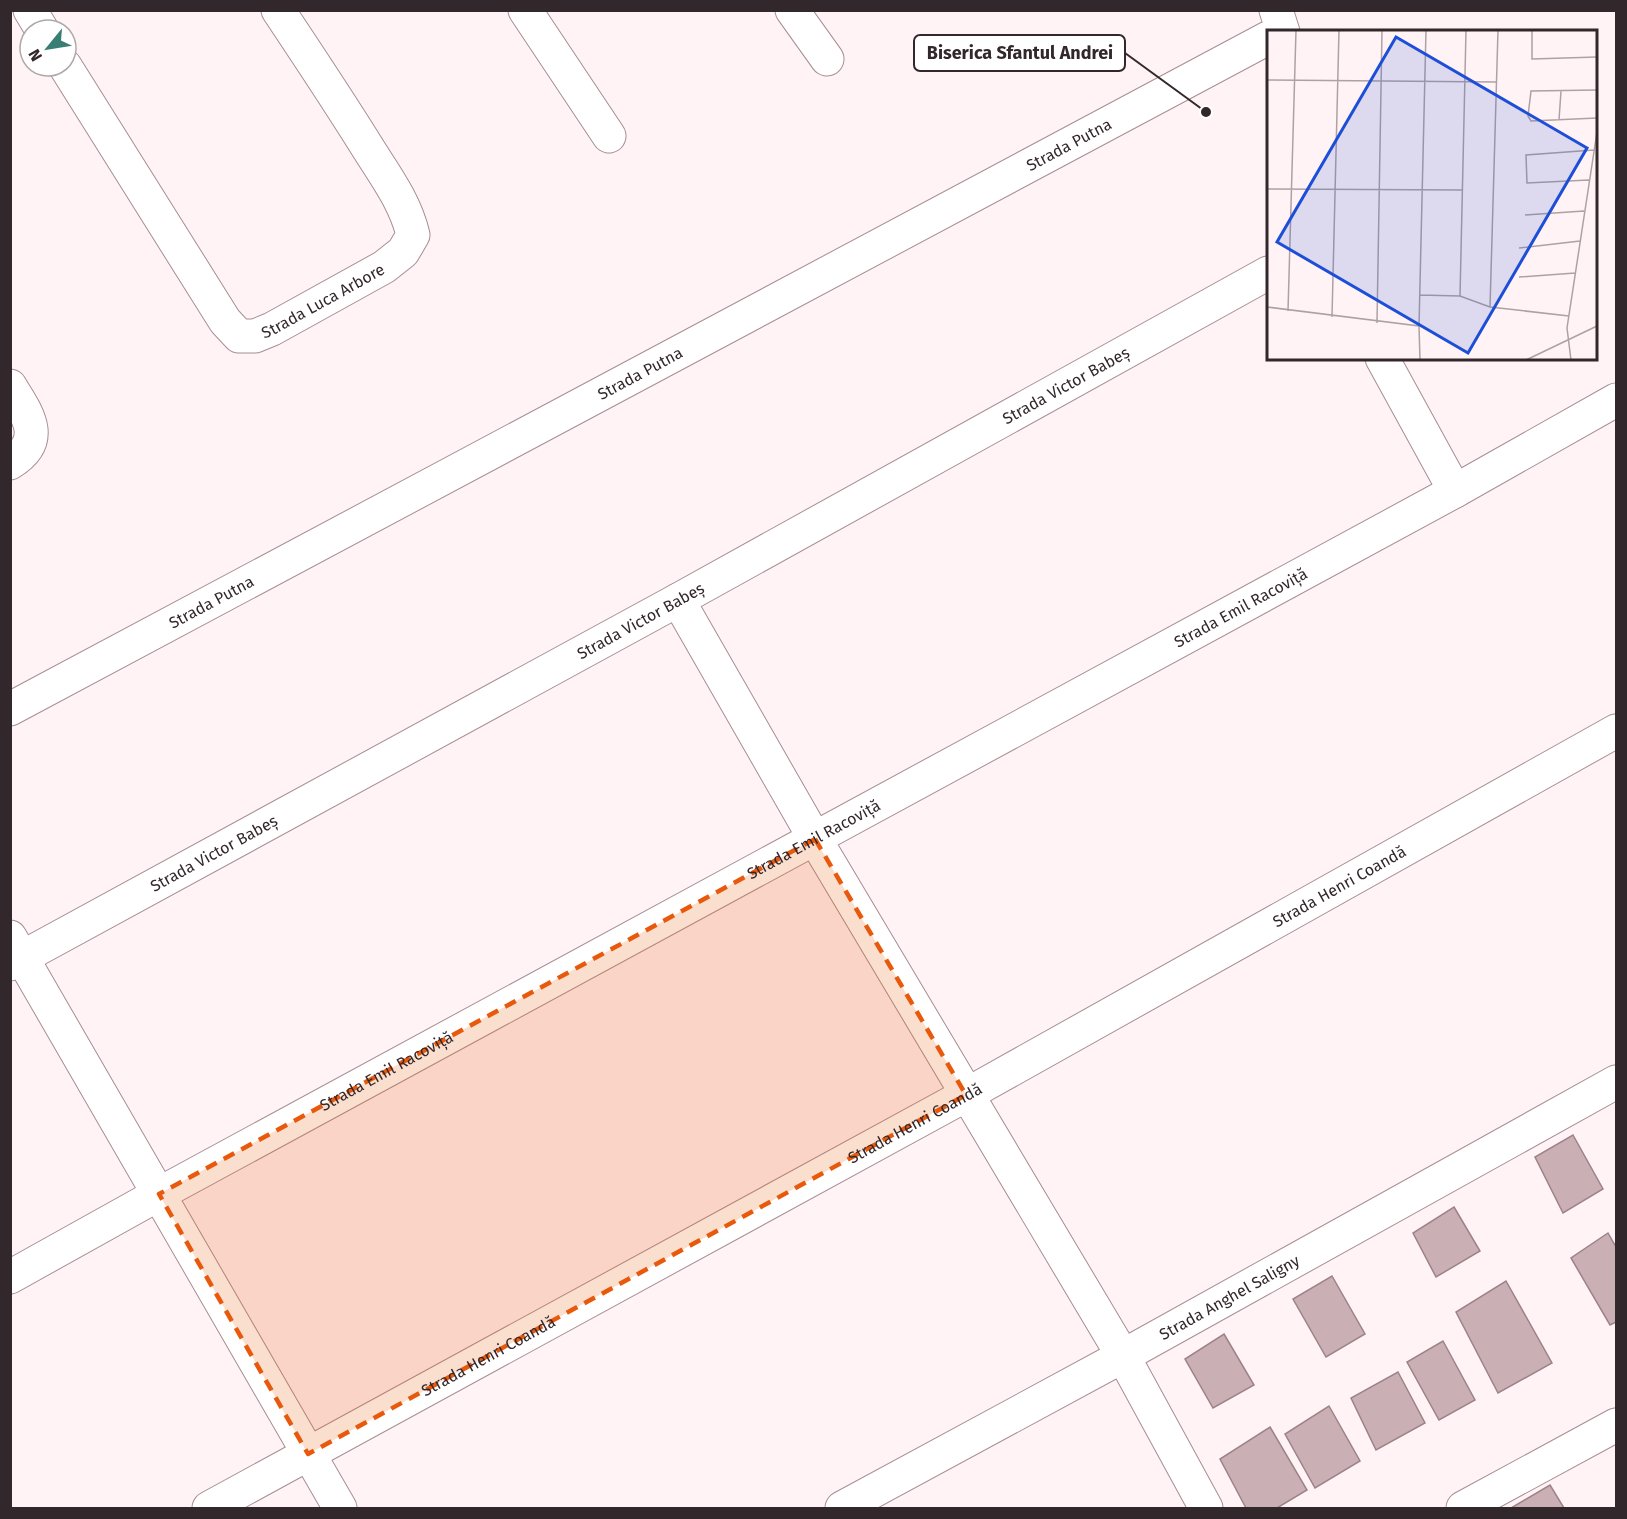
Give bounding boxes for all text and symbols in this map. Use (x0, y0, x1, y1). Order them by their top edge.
north arrow (18, 18, 78, 78)
inset map (1267, 30, 1597, 360)
callout: Biserica Sfantul Andrei (914, 35, 1125, 71)
text: Biserica Sfantul Andrei (927, 42, 1113, 64)
text: N (25, 46, 46, 65)
street label: Strada Putna (1023, 114, 1115, 175)
street label: Strada Luca Arbore (259, 260, 388, 342)
street label: Strada Putna (595, 343, 686, 404)
street label: Strada Victor Babeș (999, 343, 1133, 428)
street label: Strada Emil Racoviță (1171, 564, 1311, 652)
street label: Strada Putna (166, 572, 257, 633)
street label: Strada Victor Babeș (574, 578, 708, 663)
street label: Strada Emil Racoviță (744, 796, 883, 883)
street label: Strada Victor Babeș (147, 811, 281, 896)
street label: Strada Henri Coandă (1269, 842, 1409, 931)
street label: Strada Emil Racoviță (317, 1027, 456, 1115)
street label: Strada Henri Coandă (845, 1079, 985, 1168)
street label: Strada Anghel Saligny (1156, 1251, 1303, 1344)
street label: Strada Henri Coandă (418, 1312, 559, 1400)

